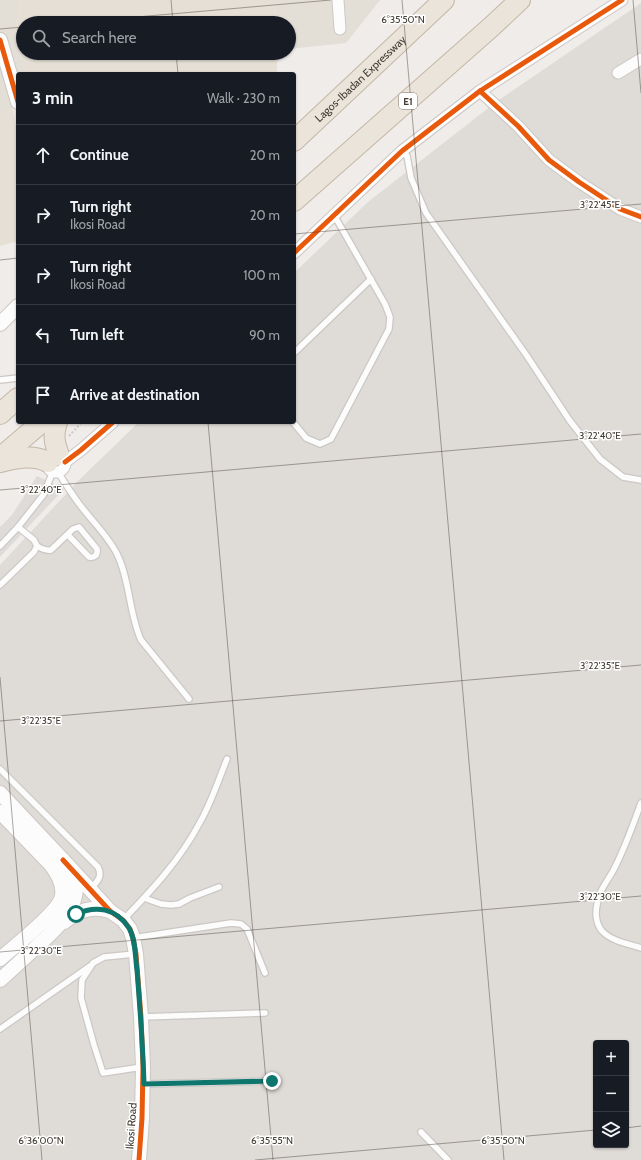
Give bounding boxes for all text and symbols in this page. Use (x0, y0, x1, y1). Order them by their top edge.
text: 6°35'50"N (381, 13, 425, 26)
search box (16, 16, 296, 60)
icon: search (30, 27, 52, 49)
text: Search here (62, 29, 137, 47)
street label: Lagos-Ibadan Expressway (312, 32, 409, 125)
text: 3 min (32, 88, 73, 108)
text: Walk · 230 m (207, 90, 280, 106)
road number: E1 (399, 93, 417, 109)
icon: ahead (32, 144, 54, 166)
text: Continue (70, 146, 129, 164)
text: 20 m (250, 147, 280, 163)
text: Turn right (70, 198, 131, 216)
text: 3°22'45"E (580, 198, 621, 211)
icon: right (32, 204, 54, 226)
text: 20 m (250, 207, 280, 223)
text: Ikosi Road (70, 216, 125, 232)
text: Turn right (70, 258, 131, 276)
icon: right (32, 264, 54, 286)
text: 100 m (243, 267, 280, 283)
text: Ikosi Road (70, 276, 125, 292)
icon: left (32, 324, 54, 346)
text: Turn left (70, 326, 124, 344)
text: 90 m (249, 327, 280, 343)
icon: arrive (32, 384, 54, 406)
text: Arrive at destination (70, 386, 200, 404)
text: 3°22'40"E (579, 429, 621, 442)
text: 3°22'40"E (20, 483, 62, 496)
text: 3°22'35"E (580, 659, 621, 672)
text: 3°22'35"E (21, 714, 62, 727)
text: 3°22'30"E (579, 890, 621, 903)
route start (67, 905, 85, 923)
text: 3°22'30"E (20, 944, 62, 957)
map controls (593, 1040, 629, 1148)
button: + (593, 1040, 629, 1076)
route end (263, 1072, 281, 1090)
button: − (593, 1076, 629, 1112)
street label: Ikosi Road (122, 1102, 140, 1150)
button: layers (593, 1112, 629, 1148)
text: 6°36'00"N (18, 1134, 64, 1147)
text: 6°35'55"N (251, 1134, 293, 1147)
text: 6°35'50"N (481, 1134, 525, 1147)

